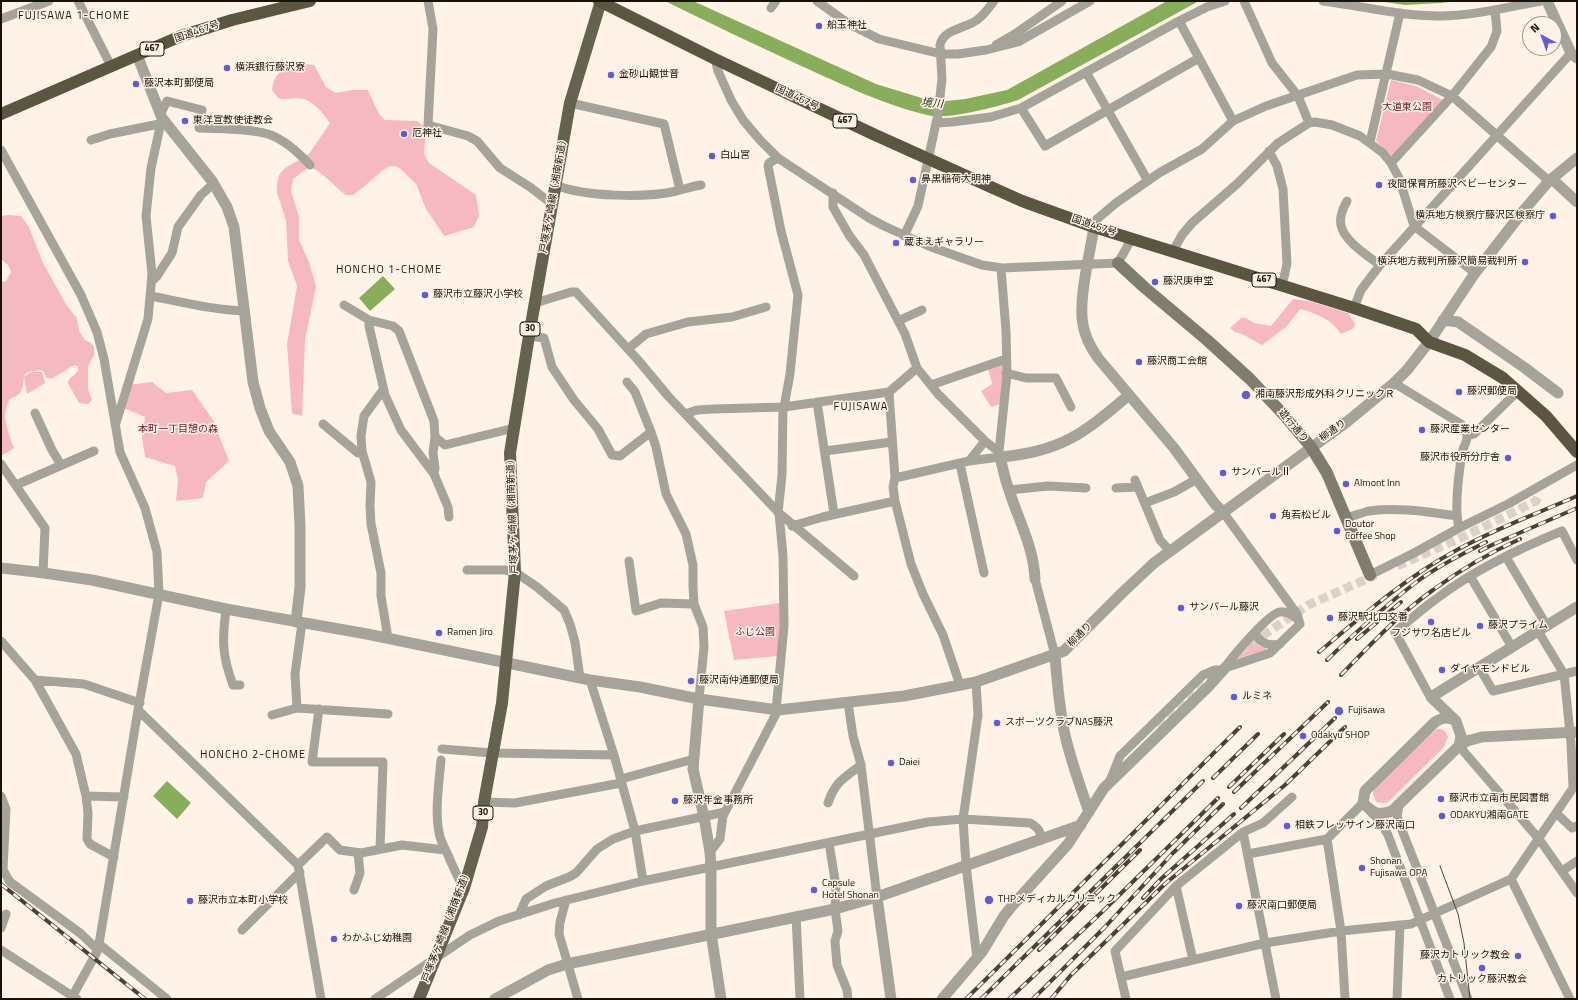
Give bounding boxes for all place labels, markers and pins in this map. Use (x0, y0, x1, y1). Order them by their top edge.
place label: 船玉神社 (827, 20, 867, 32)
marker: 船玉神社 (814, 21, 824, 31)
place label: 横浜銀行藤沢寮 (235, 62, 305, 74)
marker: 横浜銀行藤沢寮 (222, 63, 232, 73)
place label: 金砂山観世音 (619, 69, 679, 81)
marker: 金砂山観世音 (606, 70, 616, 80)
place label: 藤沢本町郵便局 (144, 78, 214, 90)
marker: 藤沢本町郵便局 (131, 79, 141, 89)
place label: 東洋宣教使徒教会 (193, 115, 273, 127)
marker: 東洋宣教使徒教会 (180, 116, 190, 126)
place label: 厄神社 (412, 128, 442, 140)
marker: 厄神社 (399, 129, 409, 139)
place label: 白山宮 (720, 150, 750, 162)
marker: 白山宮 (707, 151, 717, 161)
place label: 鼻黒稲荷大明神 (921, 174, 991, 186)
marker: 鼻黒稲荷大明神 (908, 175, 918, 185)
place label: 夜間保育所藤沢ベビーセンター (1387, 179, 1527, 191)
marker: 夜間保育所藤沢ベビーセンター (1374, 180, 1384, 190)
place label: 横浜地方検察庁藤沢区検察庁 (1415, 210, 1545, 222)
marker: 横浜地方検察庁藤沢区検察庁 (1548, 211, 1558, 221)
place label: 蔵まえギャラリー (904, 237, 984, 249)
marker: 蔵まえギャラリー (891, 238, 901, 248)
place label: 横浜地方裁判所藤沢簡易裁判所 (1377, 256, 1517, 268)
marker: 横浜地方裁判所藤沢簡易裁判所 (1520, 257, 1530, 267)
place label: 藤沢庚申堂 (1163, 276, 1213, 288)
marker: 藤沢庚申堂 (1150, 277, 1160, 287)
place label: 藤沢市立藤沢小学校 (433, 289, 523, 301)
marker: 藤沢市立藤沢小学校 (420, 290, 430, 300)
place label: 藤沢商工会館 (1147, 356, 1207, 368)
marker: 藤沢商工会館 (1134, 357, 1144, 367)
place label: 藤沢郵便局 (1467, 386, 1517, 398)
marker: 藤沢郵便局 (1454, 387, 1464, 397)
marker: 湘南藤沢形成外科クリニックＲ (1240, 389, 1252, 401)
place label: 湘南藤沢形成外科クリニックＲ (1255, 389, 1395, 401)
place label: 藤沢産業センター (1430, 424, 1510, 436)
marker: 藤沢産業センター (1417, 425, 1427, 435)
place label: 藤沢市役所分庁舎 (1420, 452, 1500, 464)
marker: 藤沢市役所分庁舎 (1503, 453, 1513, 463)
place label: サンパールⅡ (1231, 467, 1291, 479)
marker: サンパールⅡ (1218, 468, 1228, 478)
place label: Almont Inn (1354, 478, 1400, 490)
marker: Almont Inn (1341, 479, 1351, 489)
place label: 角若松ビル (1281, 510, 1331, 522)
marker: 角若松ビル (1268, 511, 1278, 521)
place label: Doutor Coffee Shop (1345, 519, 1396, 542)
marker: Doutor Coffee Shop (1332, 526, 1342, 536)
place label: サンパール藤沢 (1189, 602, 1259, 614)
marker: サンパール藤沢 (1176, 603, 1186, 613)
place label: 藤沢駅北口交番 (1338, 612, 1408, 624)
marker: 藤沢駅北口交番 (1325, 613, 1335, 623)
marker: フジサワ名店ビル (1426, 617, 1436, 627)
place label: 藤沢プライム (1488, 620, 1548, 632)
marker: 藤沢プライム (1475, 621, 1485, 631)
place label: Ramen Jiro (447, 627, 493, 639)
marker: Ramen Jiro (434, 628, 444, 638)
place label: フジサワ名店ビル (1391, 628, 1471, 640)
place label: ダイヤモンドビル (1450, 664, 1530, 676)
marker: ダイヤモンドビル (1437, 665, 1447, 675)
place label: 藤沢南仲通郵便局 (699, 675, 779, 687)
marker: 藤沢南仲通郵便局 (686, 676, 696, 686)
place label: ルミネ (1242, 691, 1272, 703)
marker: ルミネ (1229, 692, 1239, 702)
marker: Fujisawa (1333, 705, 1345, 717)
place label: Fujisawa (1348, 705, 1385, 717)
place label: スポーツクラブNAS藤沢 (1005, 717, 1113, 729)
marker: スポーツクラブNAS藤沢 (992, 718, 1002, 728)
place label: Odakyu SHOP (1311, 730, 1370, 742)
marker: Odakyu SHOP (1298, 731, 1308, 741)
place label: Daiei (899, 757, 920, 769)
marker: Daiei (886, 758, 896, 768)
place label: 藤沢市立南市民図書館 (1449, 793, 1549, 805)
marker: 藤沢市立南市民図書館 (1436, 794, 1446, 804)
place label: 藤沢年金事務所 (683, 795, 753, 807)
marker: 藤沢年金事務所 (670, 796, 680, 806)
place label: ODAKYU湘南GATE (1450, 810, 1529, 822)
marker: ODAKYU湘南GATE (1437, 811, 1447, 821)
place label: 相鉄フレッサイン藤沢南口 (1295, 820, 1415, 832)
marker: 相鉄フレッサイン藤沢南口 (1282, 821, 1292, 831)
place label: Shonan Fujisawa OPA (1370, 856, 1427, 880)
marker: Shonan Fujisawa OPA (1357, 863, 1367, 873)
place label: Capsule Hotel Shonan (822, 878, 879, 902)
marker: Capsule Hotel Shonan (809, 885, 819, 895)
marker: THPメディカルクリニック (983, 894, 995, 906)
place label: THPメディカルクリニック (998, 894, 1116, 906)
place label: 藤沢市立本町小学校 (198, 895, 288, 907)
marker: 藤沢市立本町小学校 (185, 896, 195, 906)
place label: 藤沢南口郵便局 (1247, 900, 1317, 912)
marker: 藤沢南口郵便局 (1234, 901, 1244, 911)
place label: わかふじ幼稚園 (342, 933, 412, 945)
marker: わかふじ幼稚園 (329, 934, 339, 944)
place label: 藤沢カトリック教会 (1420, 950, 1510, 962)
marker: 藤沢カトリック教会 (1513, 951, 1523, 961)
marker: カトリック藤沢教会 (1477, 963, 1487, 973)
place label: カトリック藤沢教会 (1437, 974, 1527, 986)

